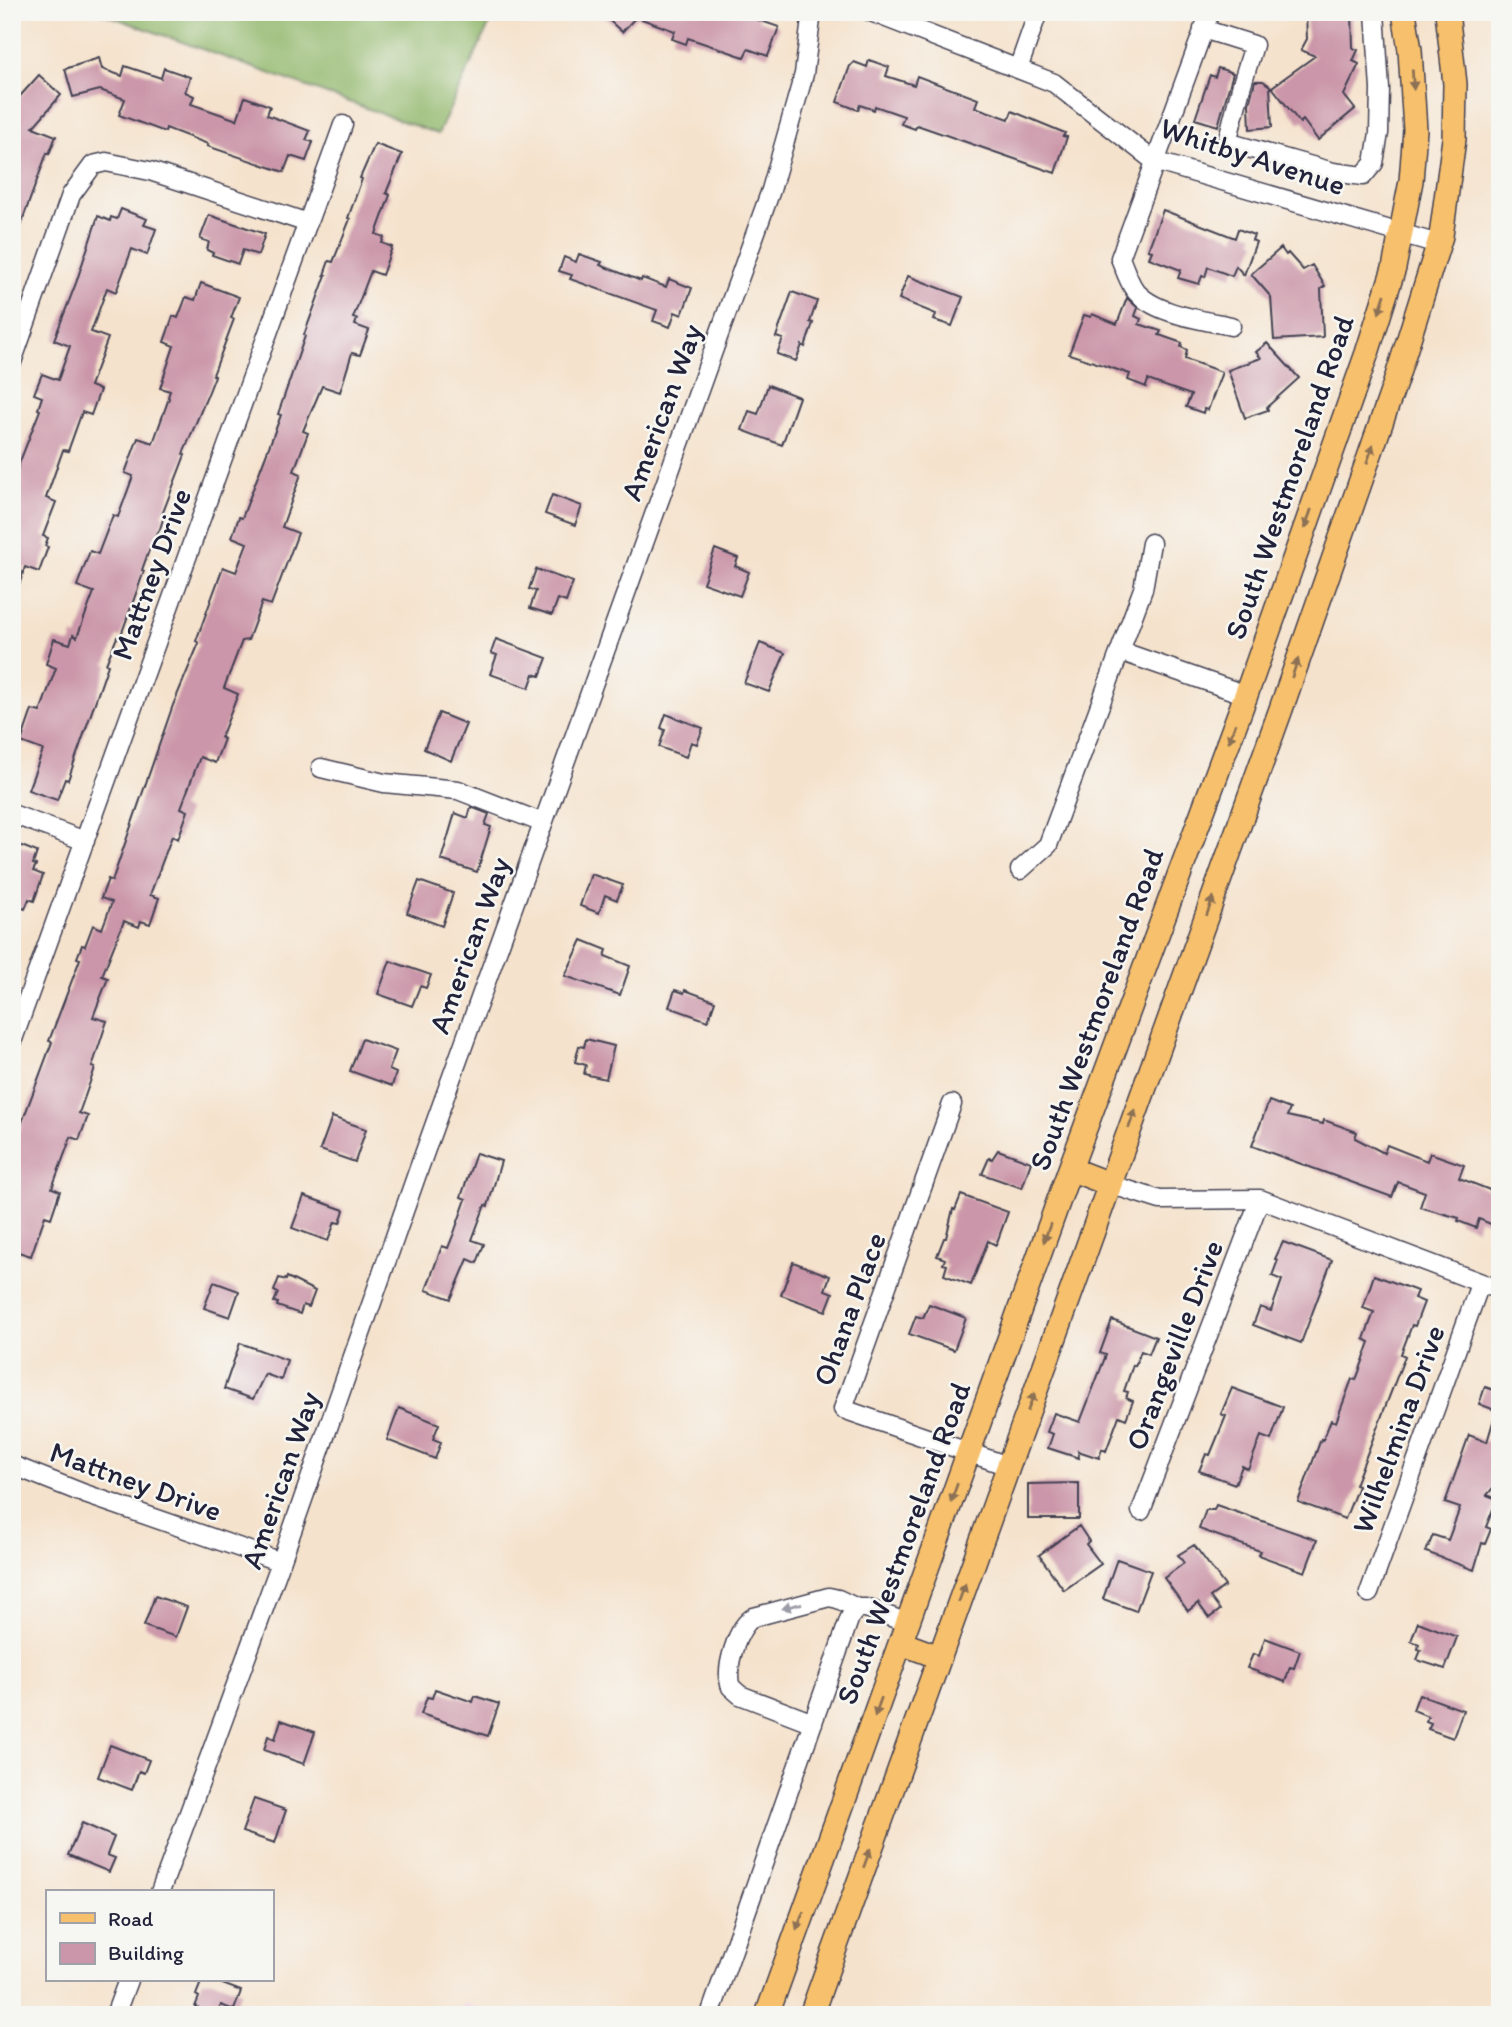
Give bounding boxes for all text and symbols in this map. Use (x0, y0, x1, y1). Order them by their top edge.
one-way arrow (1408, 69, 1419, 91)
street label: Whitby Avenue (1156, 109, 1350, 203)
one-way arrow (1377, 293, 1387, 314)
street label: South Westmoreland Road (1216, 310, 1362, 644)
street label: American Way (612, 319, 710, 505)
one-way arrow (1365, 443, 1376, 464)
street label: Mattney Drive (103, 483, 199, 665)
one-way arrow (1302, 508, 1313, 529)
one-way arrow (1290, 658, 1301, 679)
one-way arrow (1226, 722, 1237, 743)
street label: South Westmoreland Road (1020, 842, 1172, 1175)
street label: American Way (420, 852, 518, 1038)
one-way arrow (1204, 895, 1215, 916)
one-way arrow (1127, 1109, 1138, 1130)
one-way arrow (1041, 1222, 1052, 1243)
street label: Ohana Place (804, 1227, 894, 1391)
street label: Orangeville Drive (1117, 1235, 1231, 1455)
street label: Wilhelmina Drive (1343, 1320, 1453, 1538)
street label: South Westmoreland Road (827, 1376, 979, 1709)
street label: American Way (232, 1386, 328, 1574)
one-way arrow (1026, 1391, 1037, 1412)
street label: Mattney Drive (45, 1433, 227, 1529)
one-way arrow (948, 1483, 959, 1504)
one-way arrow (957, 1582, 968, 1603)
one-way arrow (781, 1601, 803, 1612)
one-way arrow (872, 1697, 883, 1718)
one-way arrow (862, 1848, 873, 1869)
legend (46, 1890, 273, 1982)
text: Road (108, 1906, 154, 1931)
one-way arrow (795, 1911, 806, 1932)
text: Building (108, 1940, 184, 1965)

